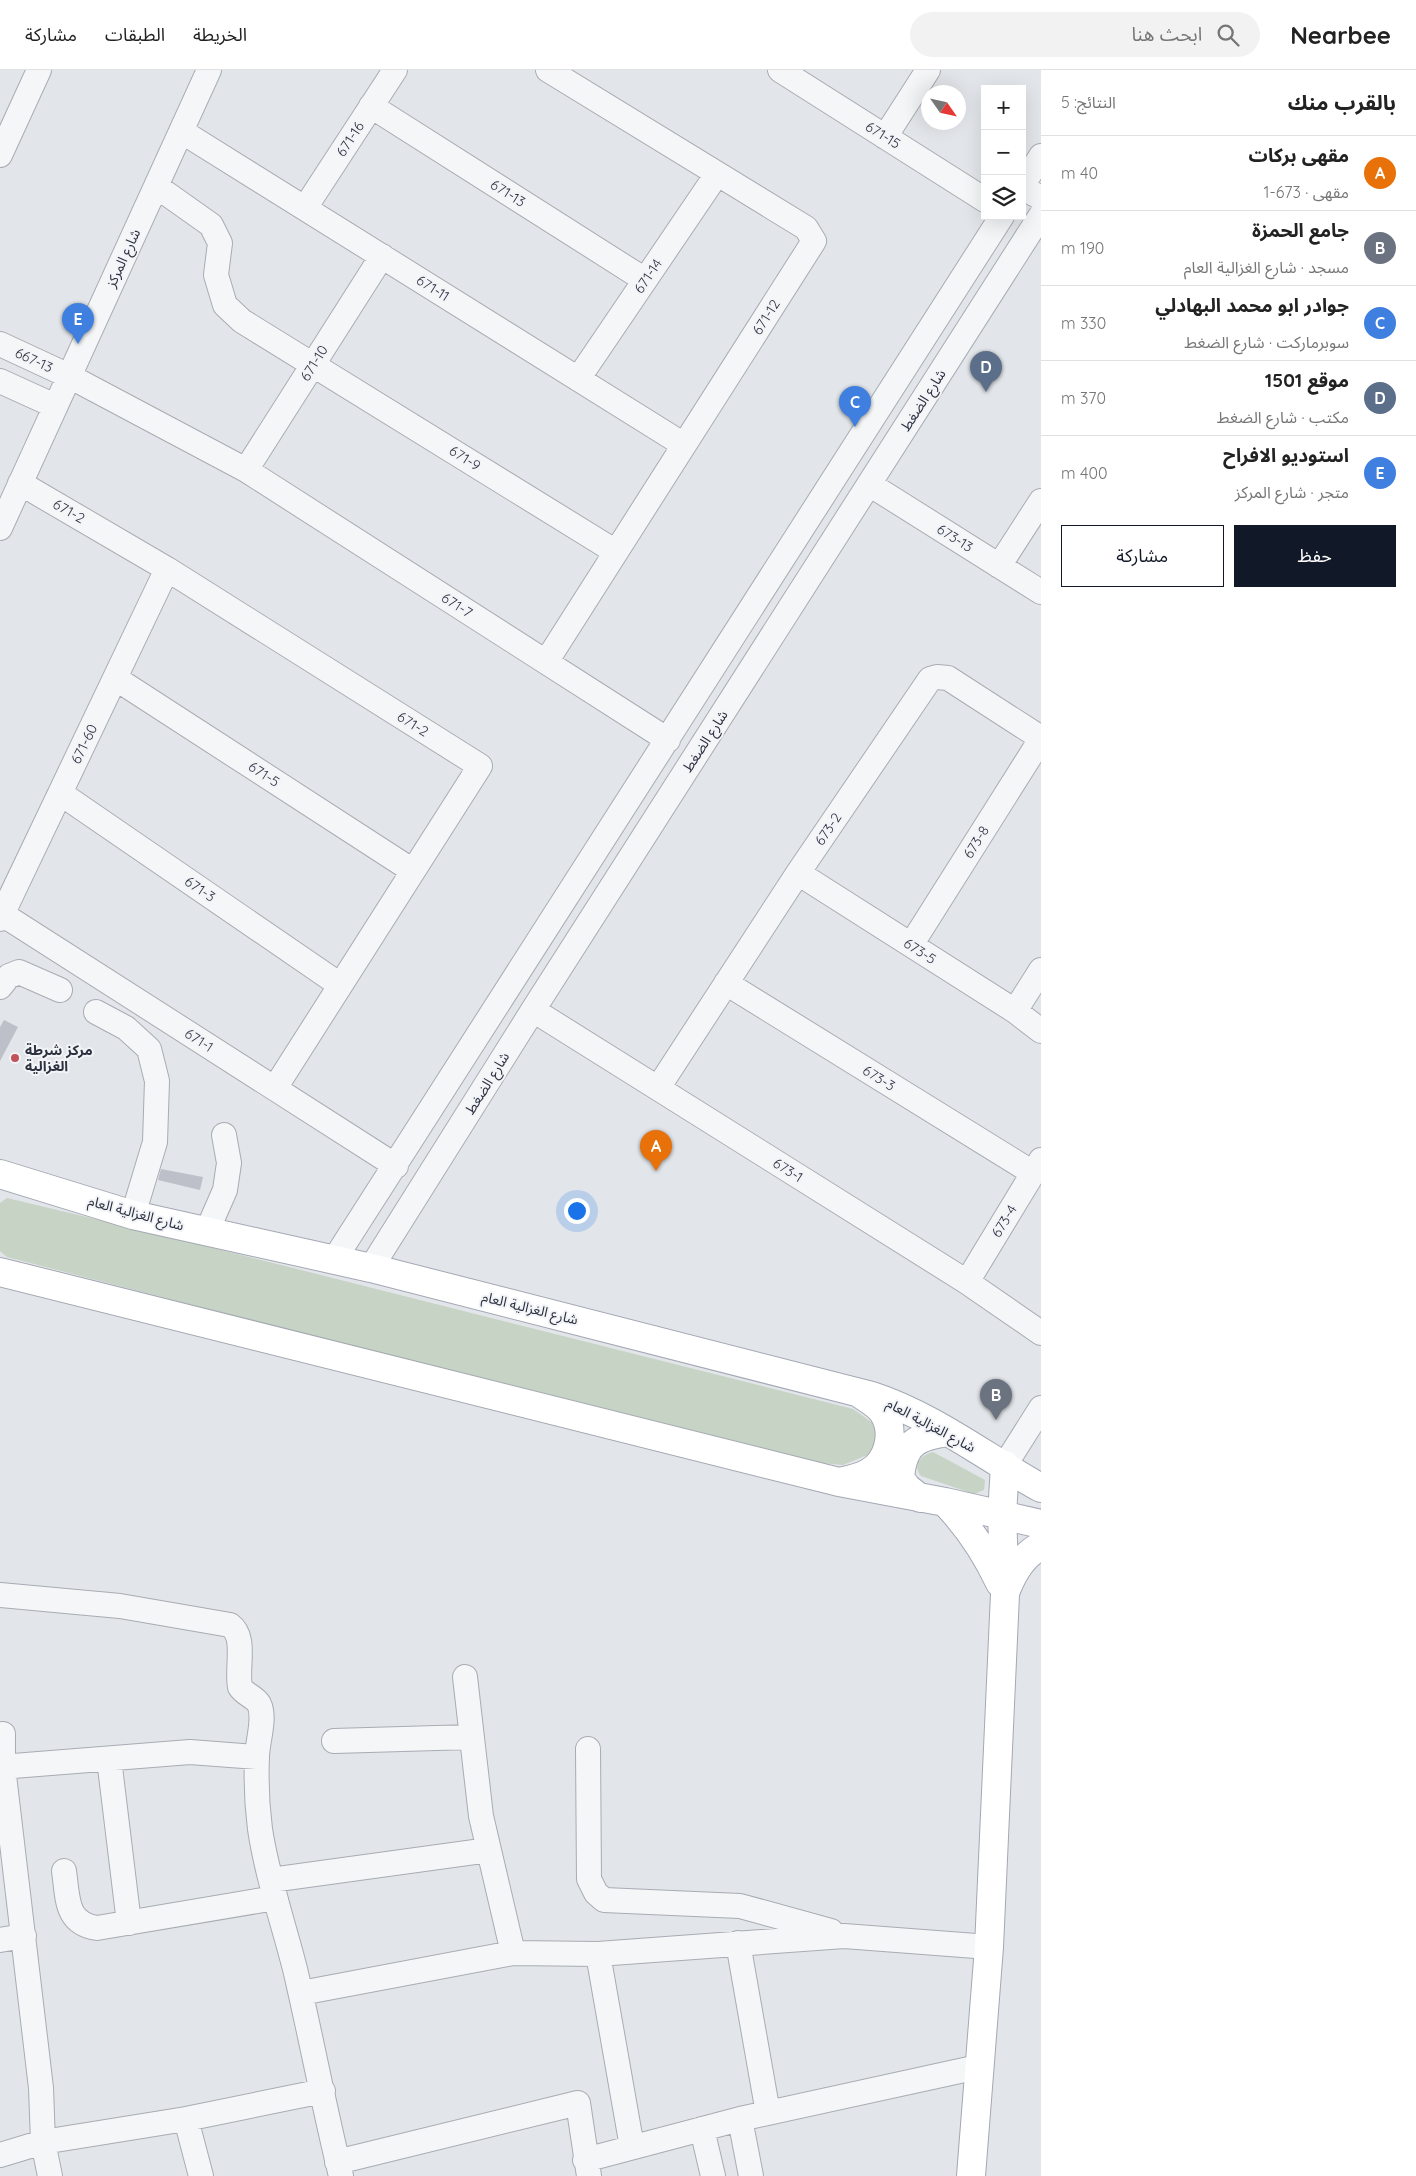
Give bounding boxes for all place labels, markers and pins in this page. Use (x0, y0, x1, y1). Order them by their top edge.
pin: E (62, 303, 94, 344)
pin: D (970, 351, 1002, 392)
pin: C (839, 386, 871, 427)
place label: مركز شرطة الغزالية (25, 1041, 93, 1075)
marker: مركز شرطة الغزالية (9, 1052, 21, 1064)
pin: A (640, 1130, 672, 1171)
pin: B (980, 1379, 1012, 1420)

